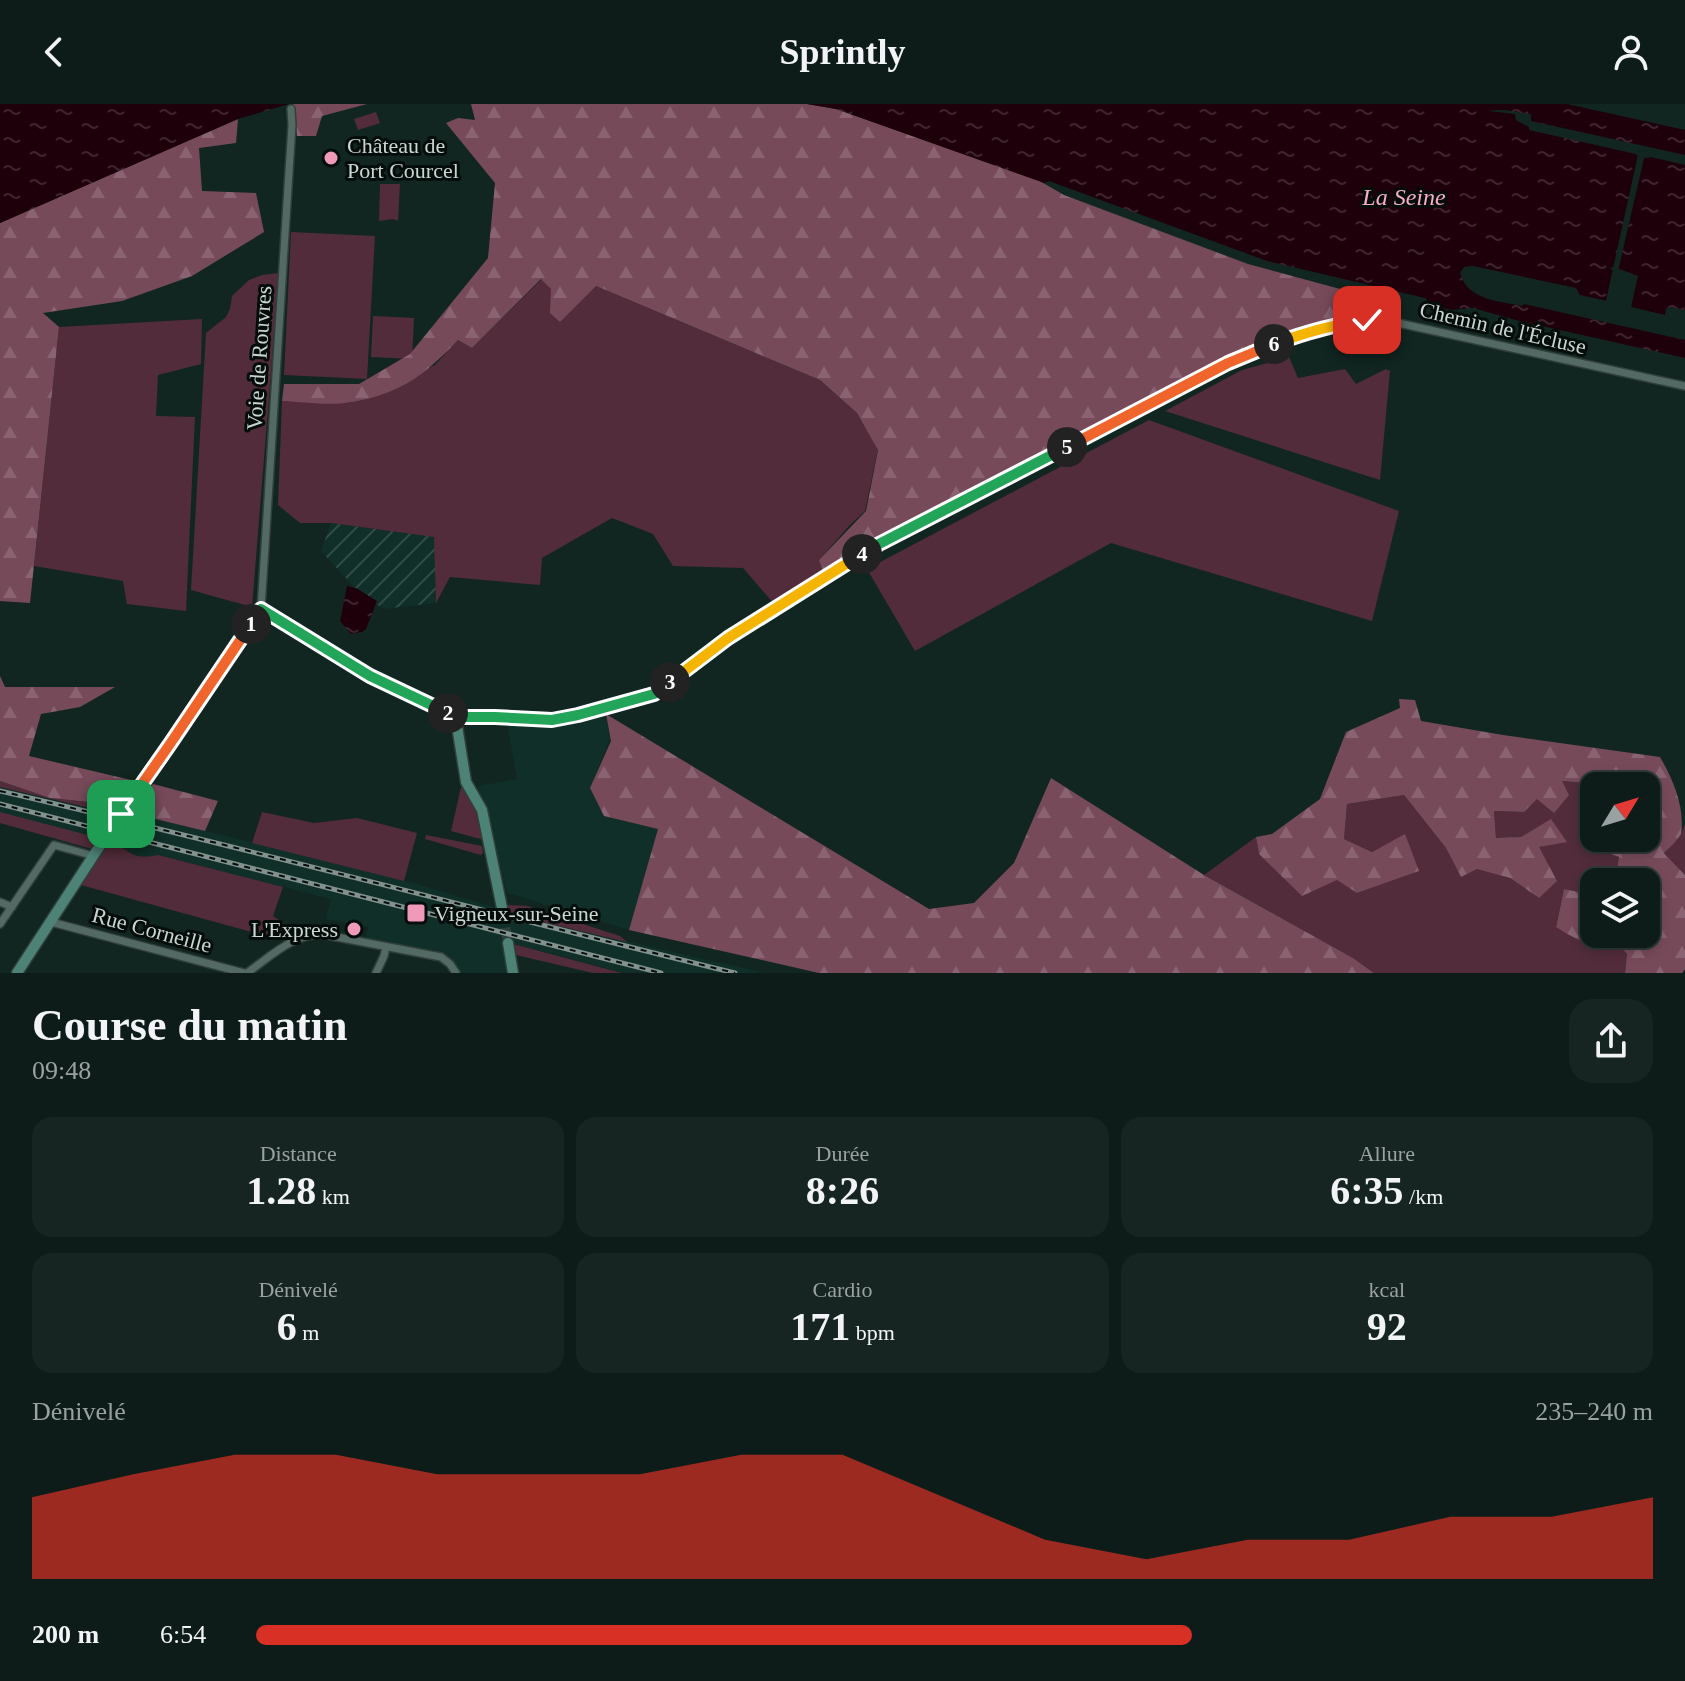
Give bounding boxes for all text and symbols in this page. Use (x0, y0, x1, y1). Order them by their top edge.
icon: back (32, 30, 76, 74)
icon: person (1609, 30, 1653, 74)
text: Sprintly (779, 32, 906, 72)
place label: Château de Port Courcel (347, 133, 459, 183)
marker: Château de Port Courcel (322, 149, 340, 167)
water label: La Seine (1361, 184, 1446, 210)
street label: Voie de Rouvres (241, 285, 277, 431)
pin (1333, 286, 1401, 354)
street label: Chemin de l'Écluse (1417, 297, 1589, 359)
icon: check (1345, 298, 1389, 342)
pin: 6 (1254, 324, 1294, 364)
text: 6 (1269, 331, 1280, 356)
pin: 5 (1047, 427, 1087, 467)
text: 5 (1062, 434, 1073, 459)
pin: 4 (842, 534, 882, 574)
text: 4 (857, 541, 868, 566)
pin: 1 (231, 604, 271, 644)
text: 1 (246, 611, 257, 636)
pin: 3 (650, 662, 690, 702)
text: 3 (665, 669, 676, 694)
pin: 2 (428, 693, 468, 733)
text: 2 (443, 700, 454, 725)
north arrow (1580, 772, 1660, 852)
map controls (1580, 772, 1660, 948)
pin (87, 780, 155, 848)
icon: arrive (99, 792, 143, 836)
button: layers (1580, 868, 1660, 948)
place label: Vigneux-sur-Seine (434, 901, 598, 926)
street label: Rue Corneille (89, 902, 215, 958)
marker: Vigneux-sur-Seine (405, 902, 427, 924)
place label: L'Express (251, 917, 338, 942)
marker: L'Express (345, 920, 363, 938)
button: share (1569, 999, 1653, 1083)
text: Course du matin (32, 1001, 347, 1050)
text: 09:48 (32, 1056, 91, 1085)
text: Distance (260, 1141, 337, 1166)
text: Durée (816, 1141, 869, 1166)
text: Allure (1359, 1141, 1415, 1166)
text: 1.28 (246, 1168, 316, 1213)
text: 8:26 (806, 1168, 879, 1213)
text: 6:35 (1330, 1168, 1404, 1213)
text: km (316, 1184, 350, 1209)
text: /km (1404, 1184, 1443, 1209)
text: Dénivelé (258, 1277, 338, 1302)
text: Cardio (813, 1277, 872, 1302)
text: kcal (1368, 1277, 1405, 1302)
text: 6 (277, 1304, 297, 1349)
text: 171 (790, 1304, 850, 1349)
text: 92 (1367, 1304, 1407, 1349)
text: m (297, 1320, 319, 1345)
text: bpm (850, 1320, 895, 1345)
text: Dénivelé (32, 1397, 126, 1426)
text: 235–240 m (1535, 1397, 1653, 1426)
text: 200 m (32, 1620, 99, 1649)
text: 6:54 (160, 1620, 206, 1649)

